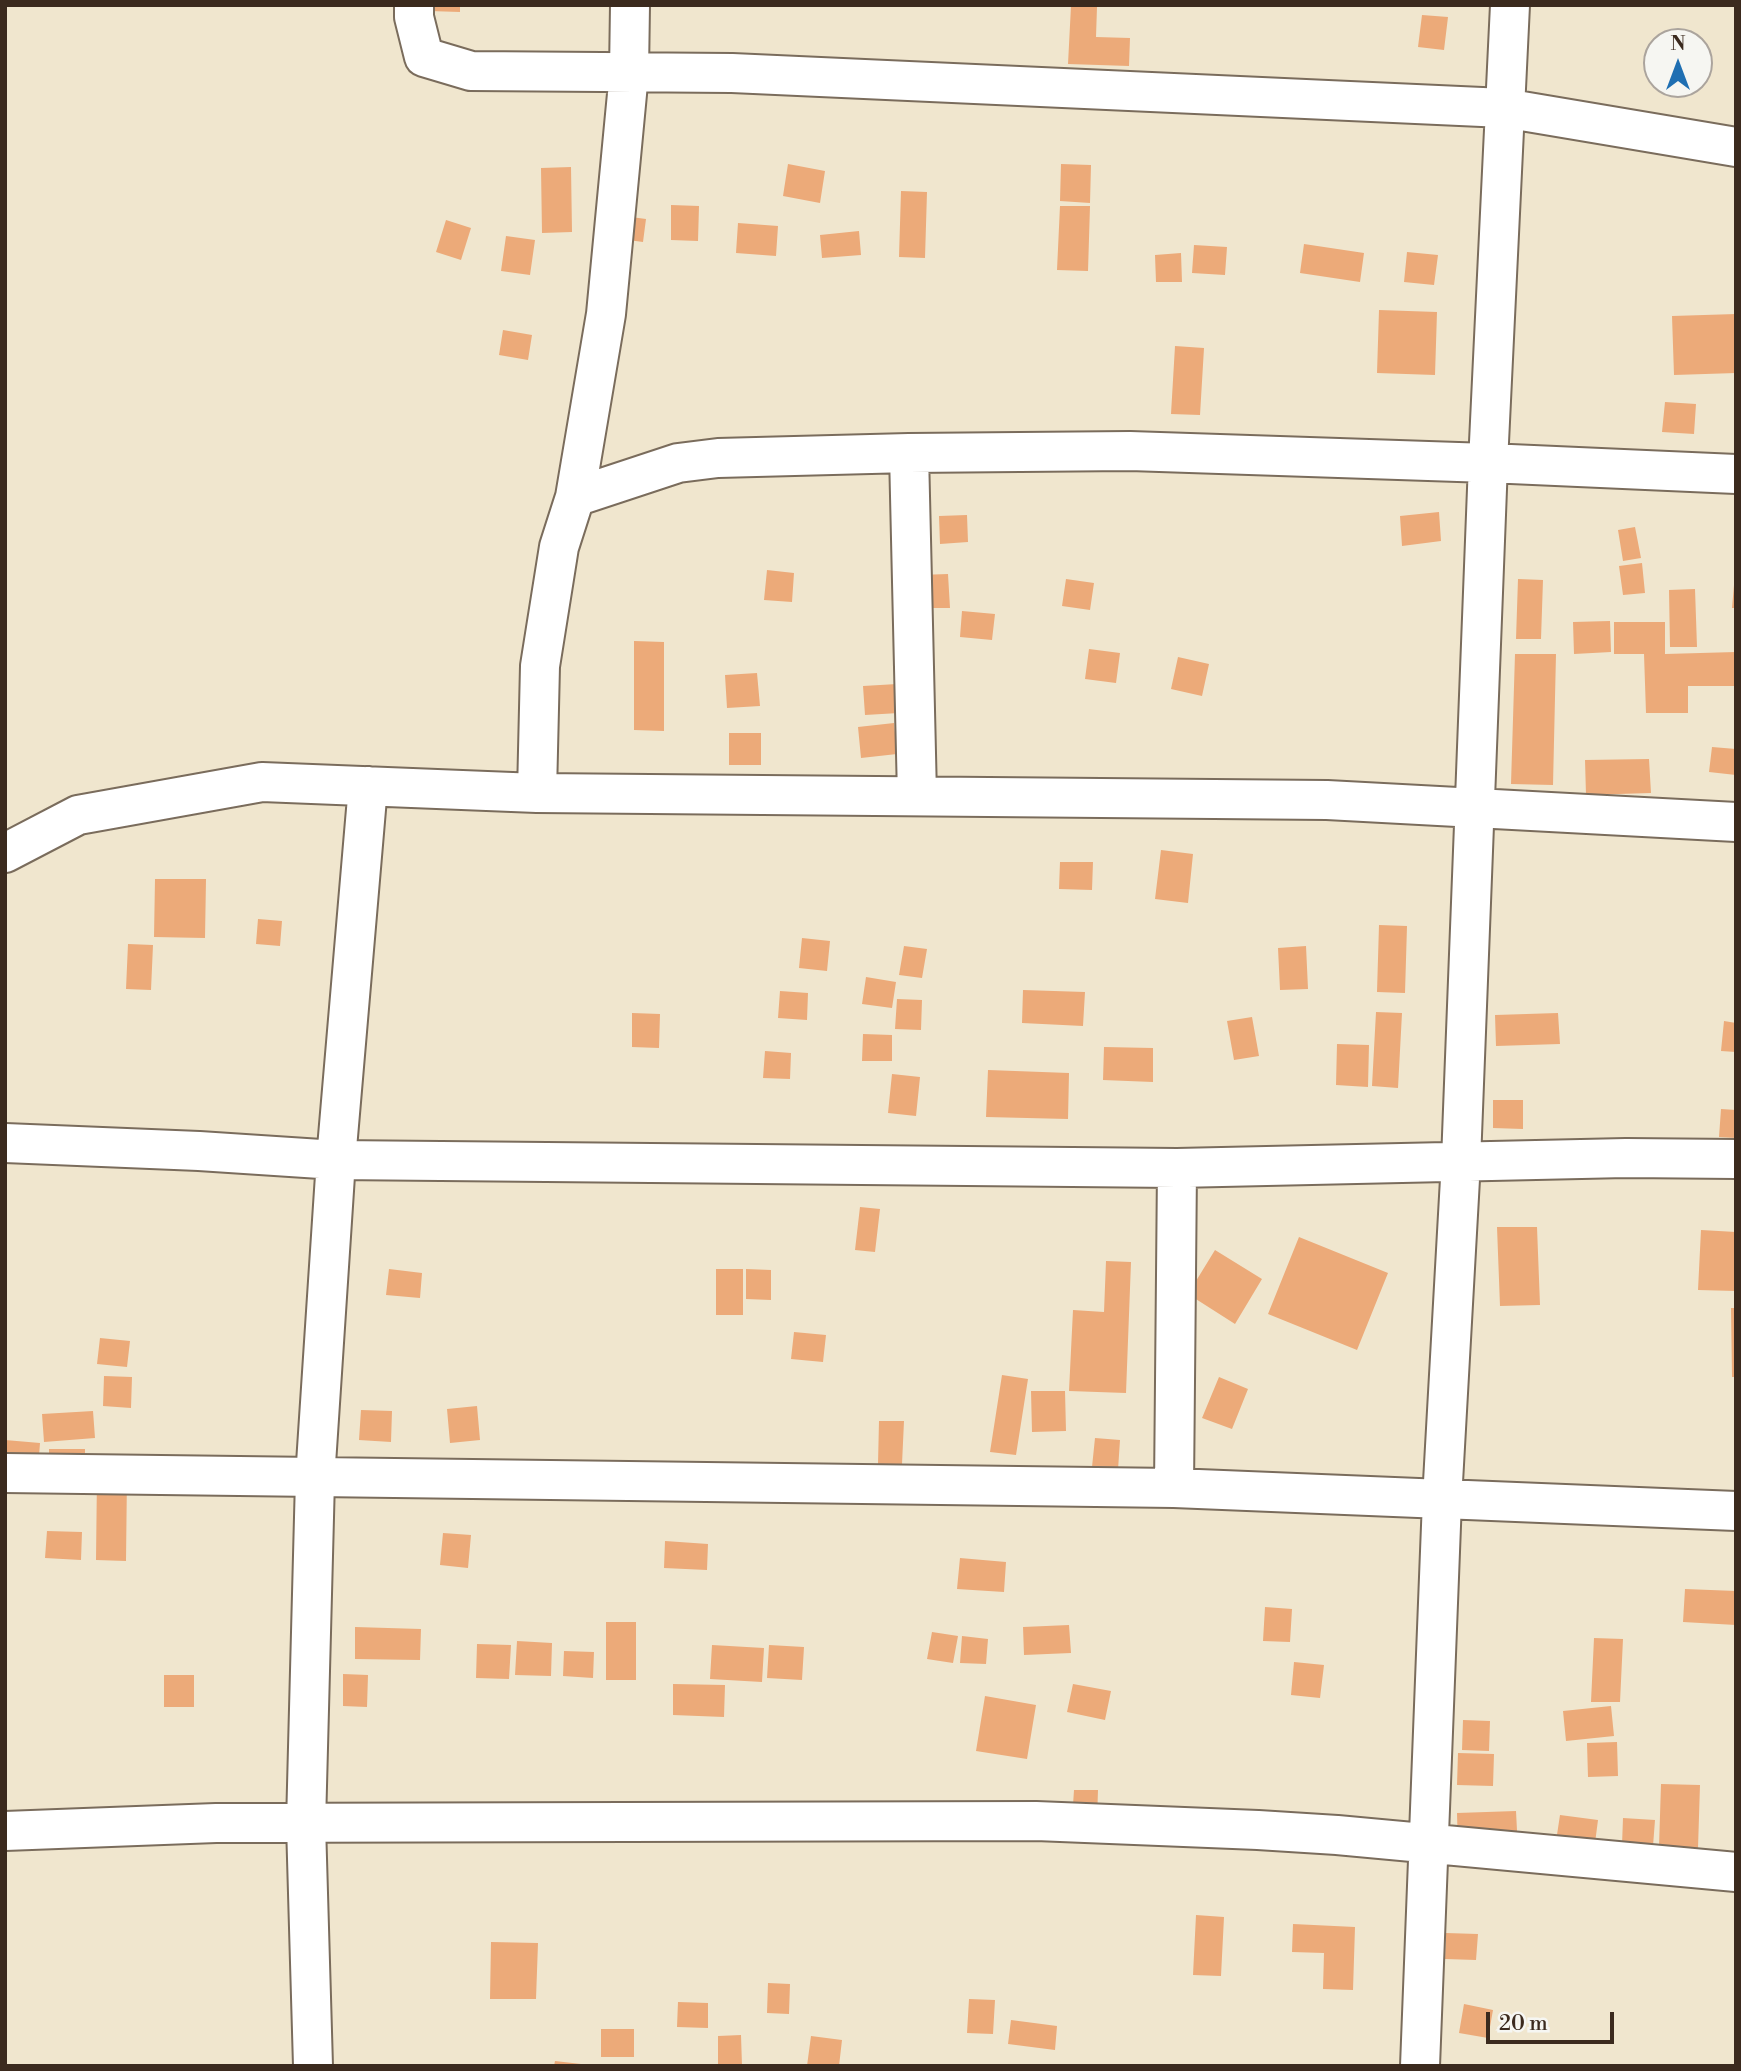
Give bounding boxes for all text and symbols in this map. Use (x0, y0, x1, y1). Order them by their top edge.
north arrow (1643, 28, 1713, 98)
text: N (1670, 32, 1686, 56)
scale bar (1489, 1997, 1617, 2041)
text: 20 m (1499, 2011, 1548, 2037)

